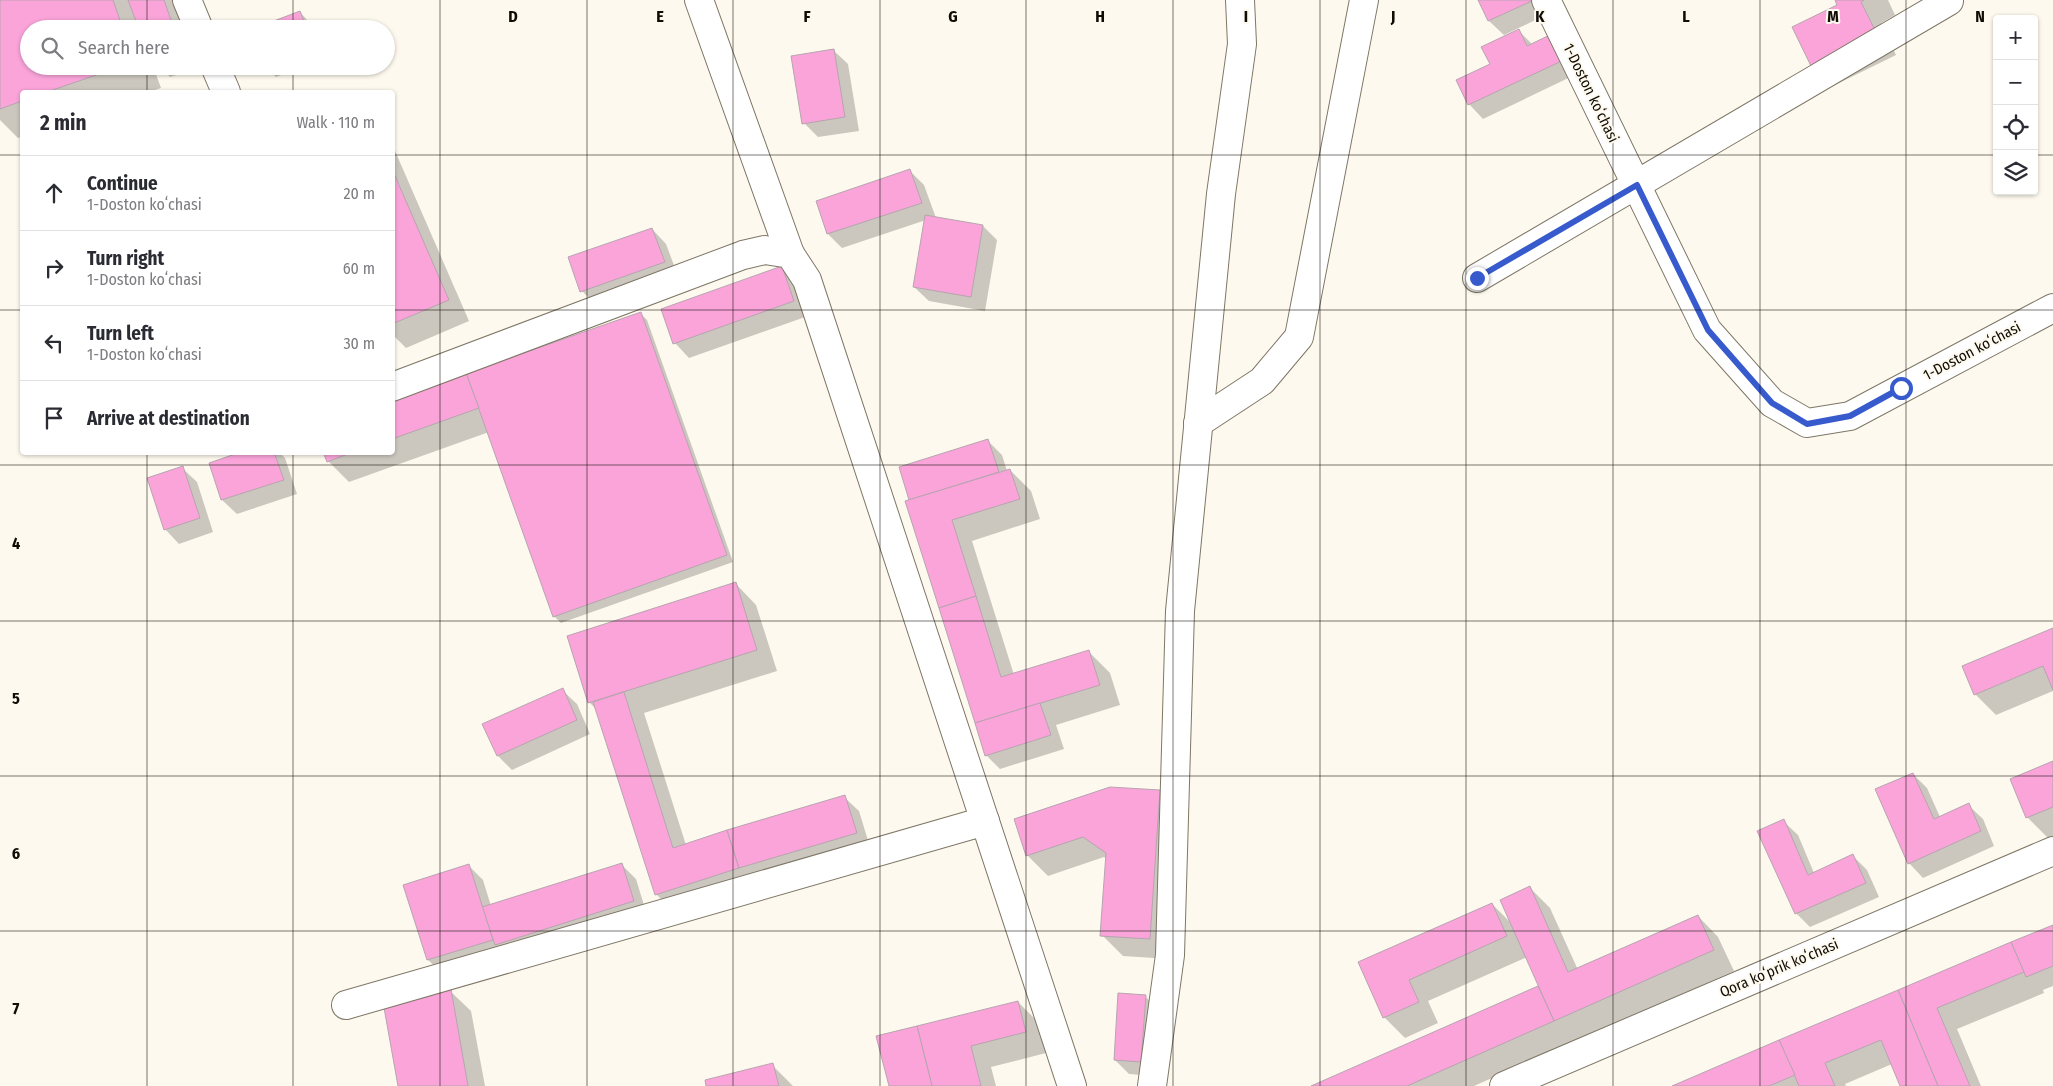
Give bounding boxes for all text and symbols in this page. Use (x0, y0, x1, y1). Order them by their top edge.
text: D (508, 7, 518, 26)
text: E (656, 7, 664, 26)
text: F (803, 7, 811, 26)
text: G (948, 7, 958, 26)
text: H (1095, 7, 1105, 26)
text: I (1244, 7, 1248, 26)
text: J (1390, 7, 1395, 26)
text: K (1535, 7, 1545, 26)
text: L (1682, 7, 1690, 26)
text: M (1827, 7, 1839, 26)
text: N (1975, 7, 1985, 26)
map controls (1993, 15, 2038, 195)
button: + (1993, 15, 2038, 60)
search box (20, 20, 395, 75)
icon: search (38, 34, 66, 62)
text: Search here (78, 36, 170, 59)
street label: 1-Doston koʻchasi (1559, 41, 1623, 145)
button: − (1993, 60, 2038, 105)
button: locate (1993, 105, 2038, 150)
text: 2 min (40, 110, 87, 136)
text: Walk · 110 m (297, 113, 375, 132)
button: layers (1993, 150, 2038, 195)
text: Continue (87, 172, 158, 195)
icon: ahead (40, 179, 68, 207)
text: 20 m (344, 184, 375, 203)
text: 1-Doston koʻchasi (87, 195, 202, 214)
text: Turn right (87, 247, 164, 270)
icon: right (40, 254, 68, 282)
text: 60 m (343, 259, 375, 278)
route end (1466, 267, 1489, 290)
text: 1-Doston koʻchasi (87, 270, 202, 289)
street label: 1-Doston koʻchasi (1920, 318, 2024, 384)
text: Turn left (87, 322, 154, 345)
icon: left (40, 329, 68, 357)
text: 30 m (343, 334, 375, 353)
text: 1-Doston koʻchasi (87, 345, 202, 364)
route start (1890, 377, 1913, 400)
icon: arrive (40, 404, 68, 432)
text: Arrive at destination (87, 407, 250, 430)
text: 4 (12, 534, 20, 553)
text: 5 (12, 689, 20, 708)
text: 6 (12, 844, 20, 863)
street label: Qora koʻprik koʻchasi (1717, 935, 1841, 1001)
text: 7 (13, 999, 20, 1018)

